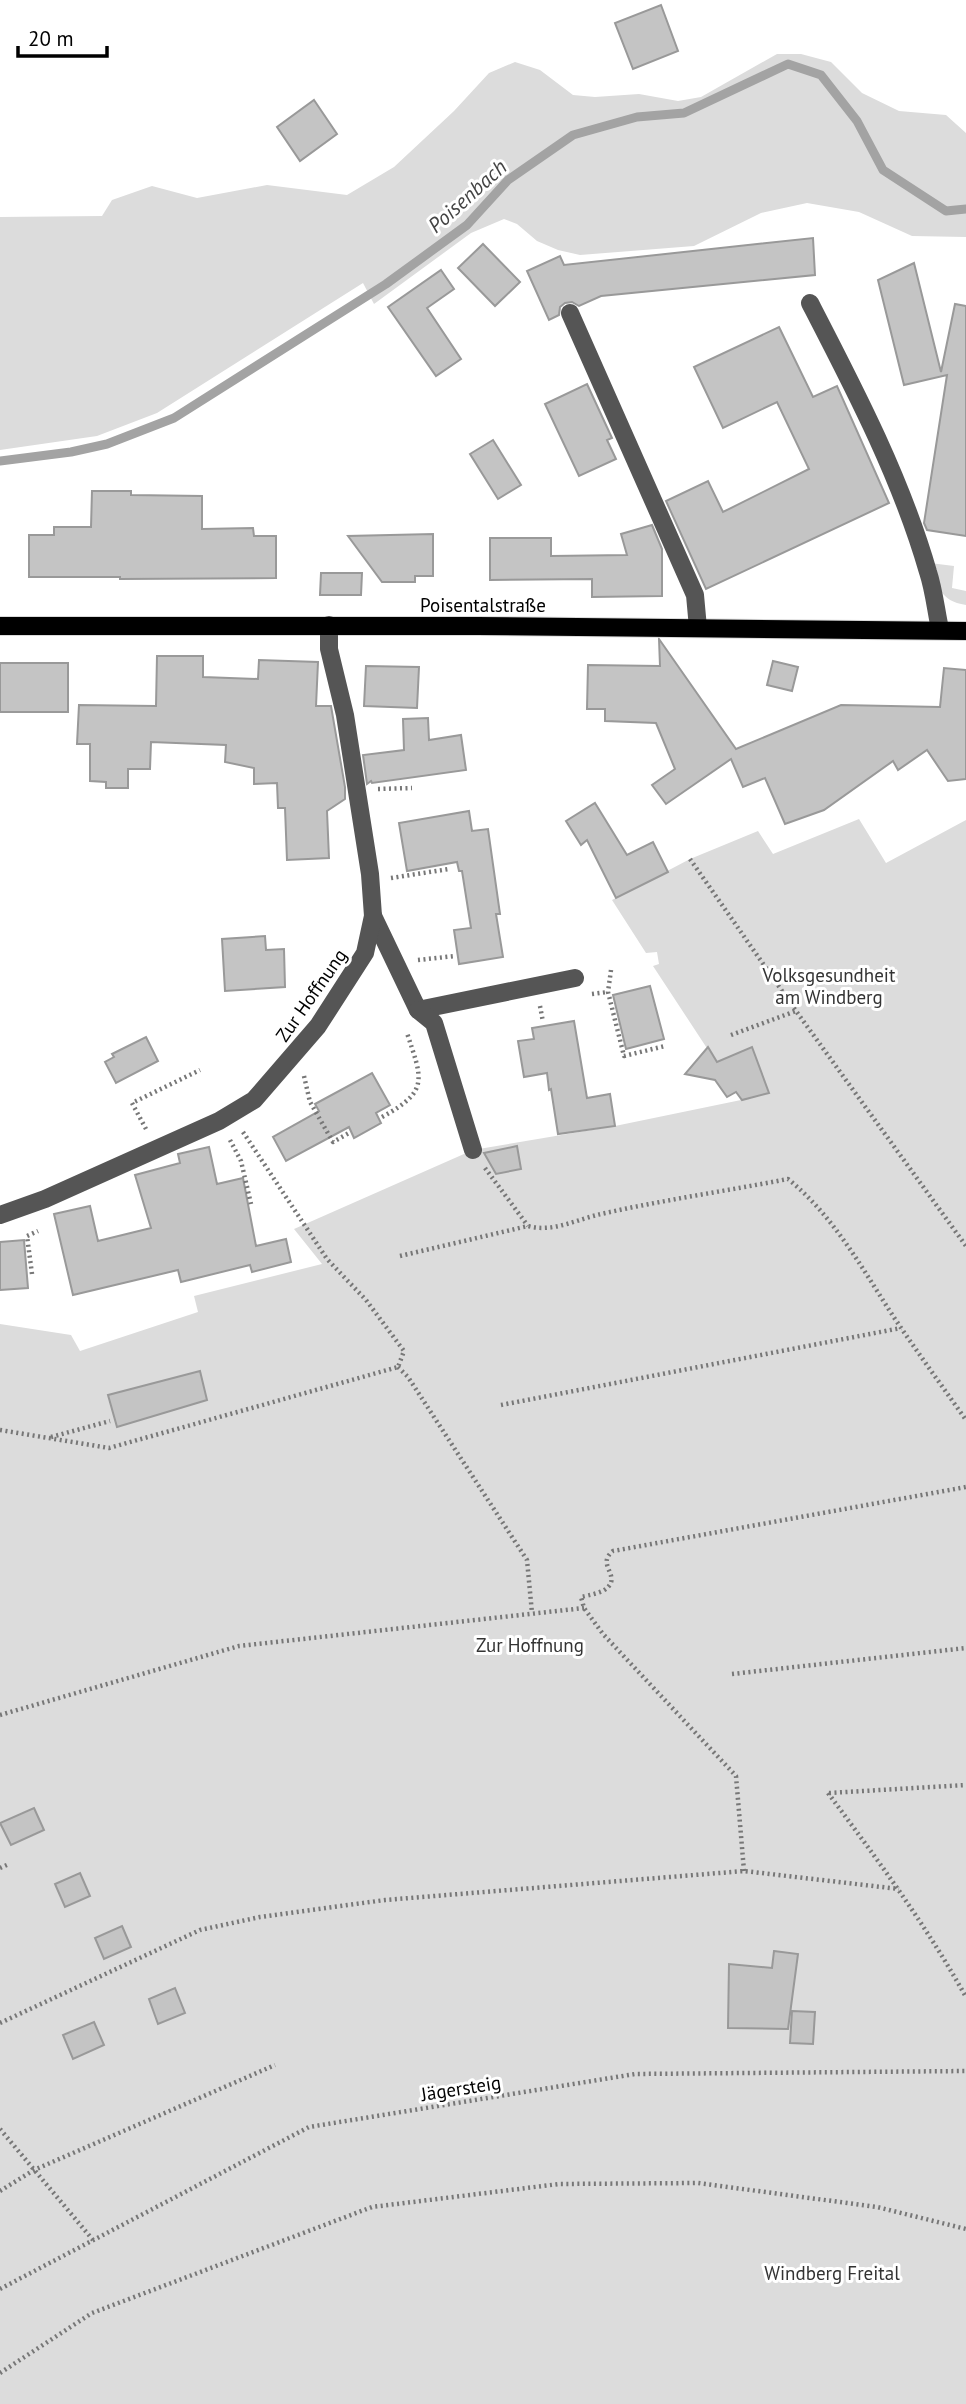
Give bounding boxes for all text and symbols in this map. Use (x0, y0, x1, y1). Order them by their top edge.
scale bar (18, 14, 107, 58)
text: 20 m (28, 25, 74, 52)
water label: Poisenbach (422, 153, 512, 239)
street label: Poisentalstraße (420, 593, 546, 617)
street label: Zur Hoffnung (270, 944, 352, 1046)
park label: Volksgesundheit am Windberg (762, 963, 896, 1009)
park label: Zur Hoffnung (476, 1633, 584, 1657)
street label: Jägersteig (418, 2070, 503, 2106)
park label: Windberg Freital (764, 2261, 900, 2285)

